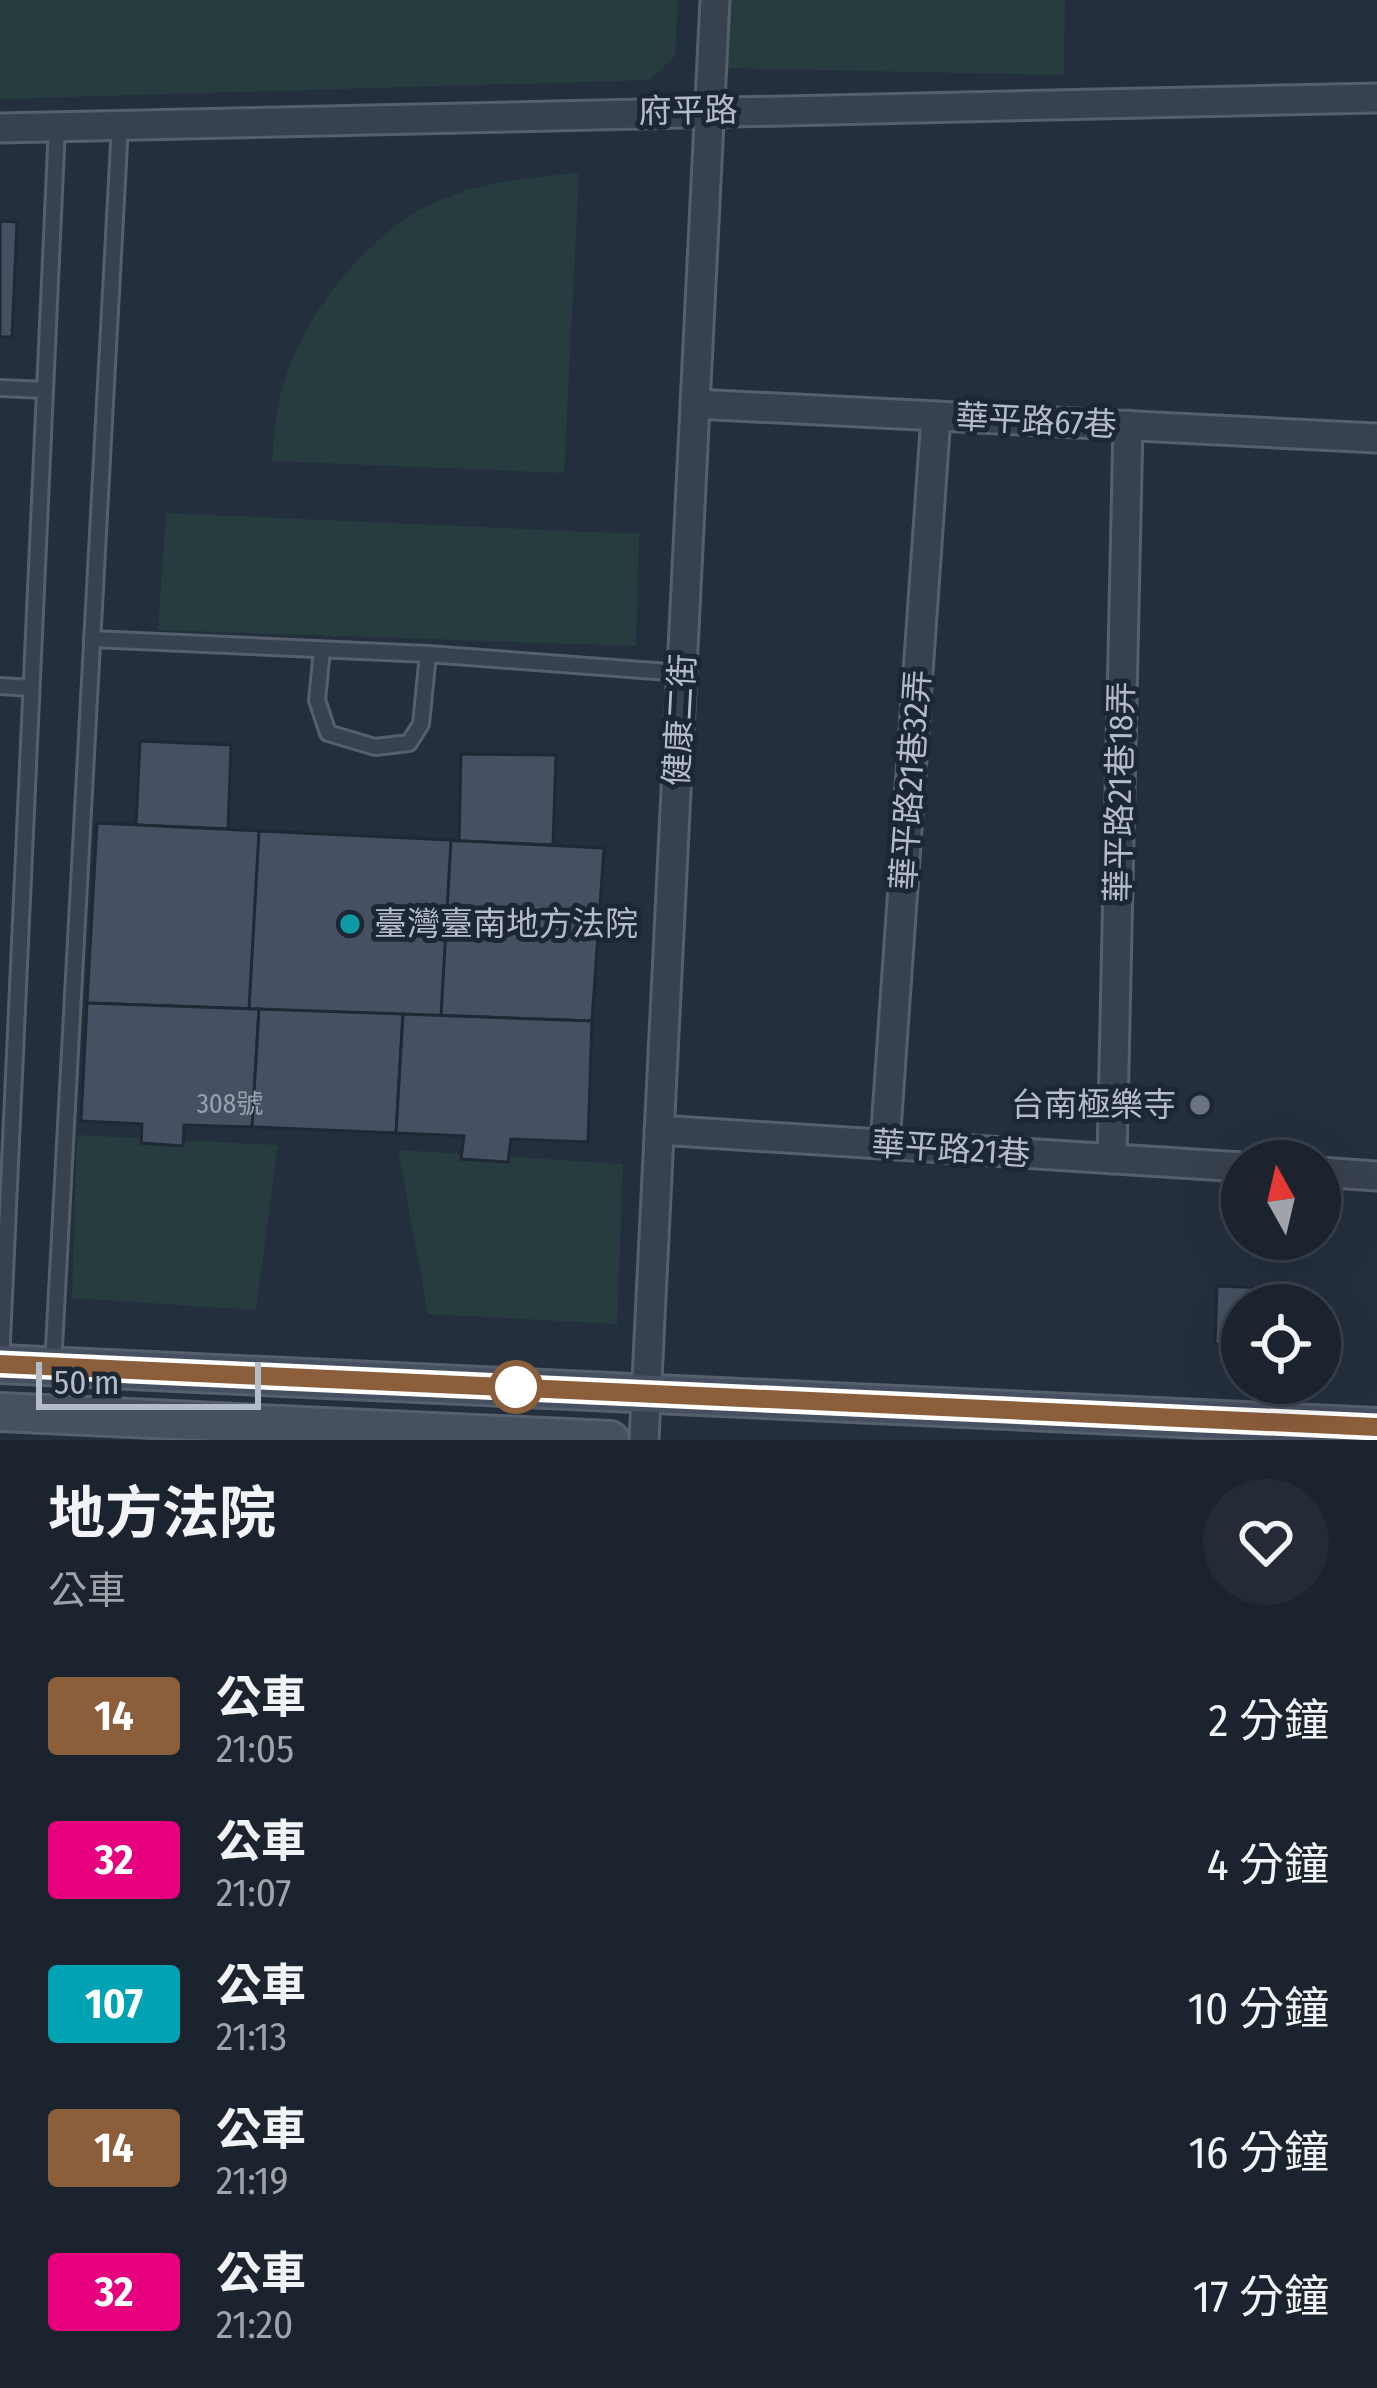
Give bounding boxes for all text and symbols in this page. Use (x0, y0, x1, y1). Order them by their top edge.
street label: 府平路 (638, 90, 738, 132)
street label: 華平路67巷 (955, 397, 1117, 445)
street label: 健康二街 (657, 653, 703, 787)
street label: 華平路21巷32弄 (883, 668, 939, 892)
street label: 華平路21巷18弄 (1098, 681, 1142, 903)
place label: 臺灣臺南地方法院 (374, 904, 638, 944)
marker: 臺灣臺南地方法院 (337, 911, 363, 937)
place label: 台南極樂寺 (1011, 1085, 1176, 1125)
house number: 308號 (197, 1088, 263, 1120)
marker: 台南極樂寺 (1187, 1092, 1213, 1118)
street label: 華平路21巷 (870, 1124, 1032, 1174)
north arrow (1221, 1140, 1341, 1260)
map controls (1221, 1140, 1341, 1404)
button: locate (1221, 1284, 1341, 1404)
scale bar (36, 1356, 261, 1409)
unlabelled marker (491, 1362, 541, 1412)
text: 50 m (54, 1363, 119, 1403)
button: heart (1203, 1479, 1329, 1605)
text: 地方法院 (48, 1480, 276, 1548)
text: 公車 (48, 1568, 126, 1614)
text: 公車 (216, 1671, 306, 1725)
text: 14 (94, 1691, 134, 1741)
text: 2 分鐘 (1209, 1694, 1329, 1748)
text: 21:05 (216, 1726, 294, 1772)
text: 公車 (216, 1815, 306, 1869)
text: 32 (95, 1835, 133, 1885)
text: 4 分鐘 (1207, 1838, 1329, 1892)
text: 21:07 (216, 1870, 291, 1916)
text: 公車 (216, 1959, 306, 2013)
text: 107 (85, 1979, 143, 2029)
text: 10 分鐘 (1187, 1982, 1329, 2036)
text: 21:13 (216, 2014, 287, 2060)
text: 公車 (216, 2103, 306, 2157)
text: 14 (94, 2123, 134, 2173)
text: 16 分鐘 (1189, 2126, 1329, 2180)
text: 21:19 (216, 2158, 288, 2204)
text: 公車 (216, 2247, 306, 2301)
text: 32 (95, 2267, 133, 2317)
text: 17 分鐘 (1193, 2270, 1329, 2324)
text: 21:20 (216, 2302, 293, 2348)

